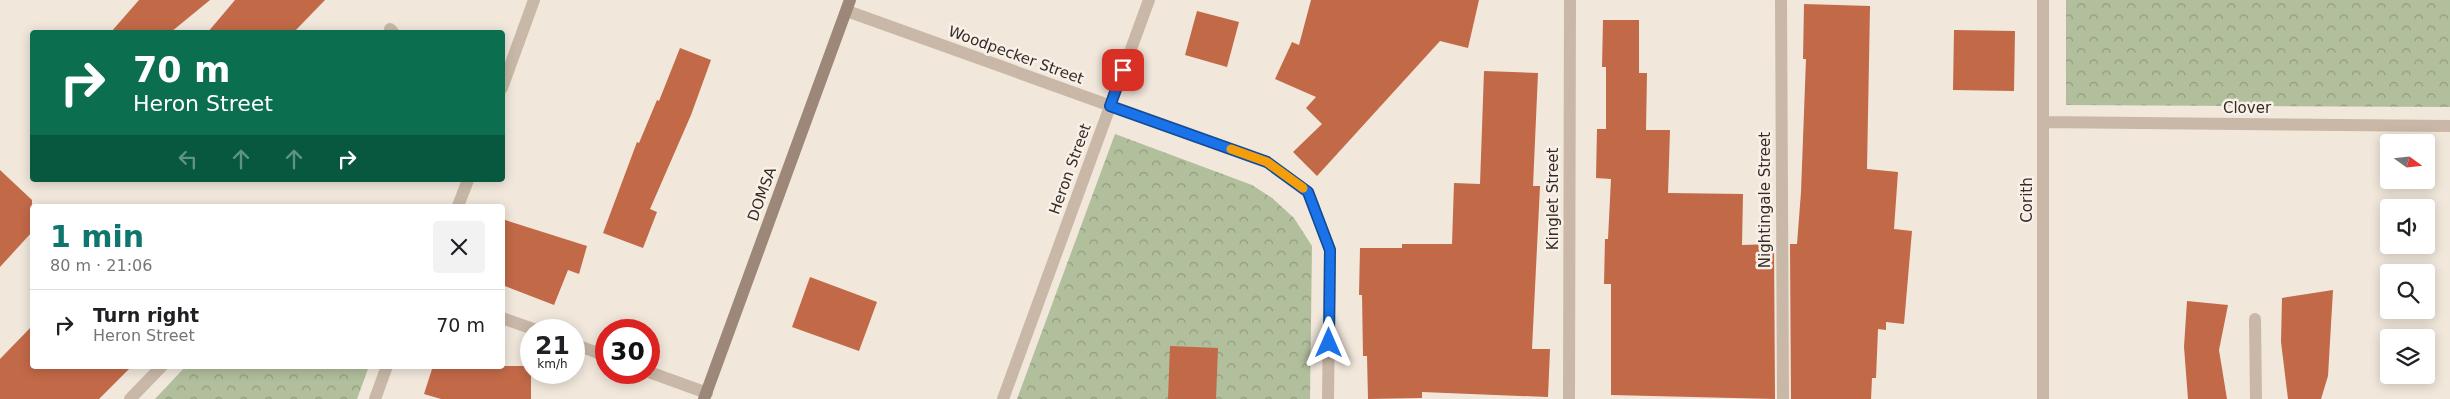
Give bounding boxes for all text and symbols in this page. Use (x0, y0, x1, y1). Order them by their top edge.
street label: Woodpecker Street (946, 22, 1086, 88)
pin (1102, 49, 1144, 91)
icon: right (50, 50, 115, 115)
text: 70 m (133, 50, 230, 90)
icon: arrive (1109, 56, 1137, 84)
text: Heron Street (133, 91, 273, 116)
street label: Clover (2223, 99, 2272, 117)
street label: Heron Street (1045, 121, 1095, 217)
street label: Nightingale Street (1756, 132, 1774, 268)
north arrow (2380, 134, 2435, 189)
map controls (2380, 134, 2435, 384)
icon: left (174, 145, 202, 173)
icon: ahead (227, 145, 255, 173)
icon: ahead (280, 145, 308, 173)
icon: right (333, 145, 361, 173)
street label: Kinglet Street (1544, 148, 1562, 250)
street label: DOMSA (744, 164, 780, 224)
street label: Corith (2018, 177, 2036, 223)
button: sound (2380, 199, 2435, 254)
text: 1 min (50, 219, 144, 254)
button: close (433, 221, 485, 273)
text: 80 m · 21:06 (50, 256, 152, 275)
button: search (2380, 264, 2435, 319)
text: Turn right (93, 304, 199, 326)
icon: right (50, 311, 78, 339)
text: 70 m (436, 314, 485, 336)
position arrow (1302, 316, 1354, 368)
speed limit sign: 30 (595, 319, 660, 384)
text: Heron Street (93, 326, 195, 345)
button: layers (2380, 329, 2435, 384)
text: 21 (535, 331, 570, 360)
text: km/h (537, 357, 568, 371)

